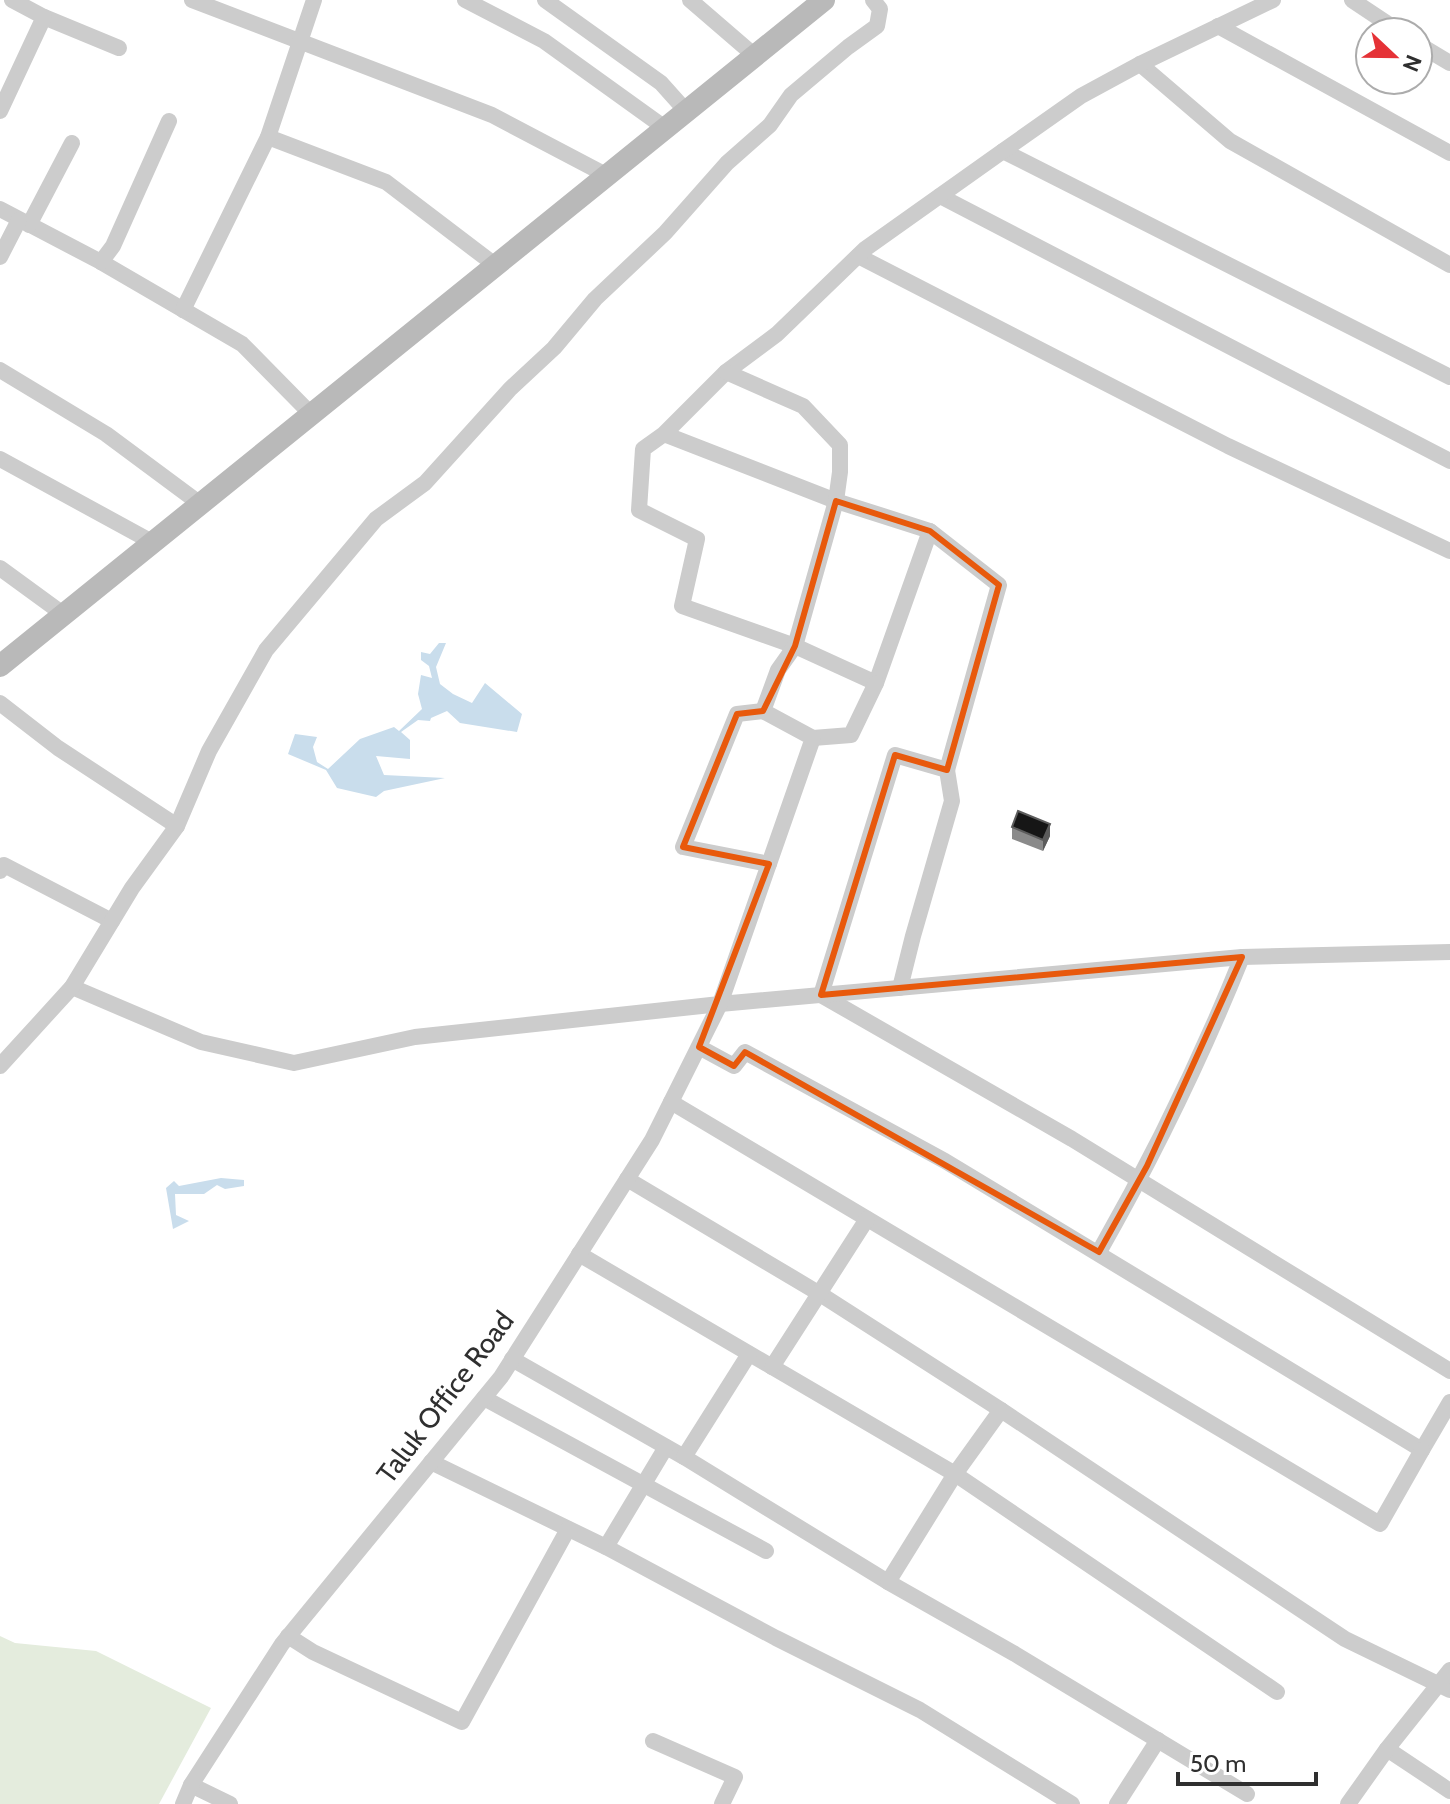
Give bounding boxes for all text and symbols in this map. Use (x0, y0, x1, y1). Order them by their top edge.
north arrow (1354, 16, 1434, 96)
text: N (1397, 51, 1428, 76)
street label: Taluk Office Road (369, 1304, 521, 1490)
scale bar (1178, 1736, 1316, 1786)
text: 50 m (1190, 1749, 1246, 1778)

